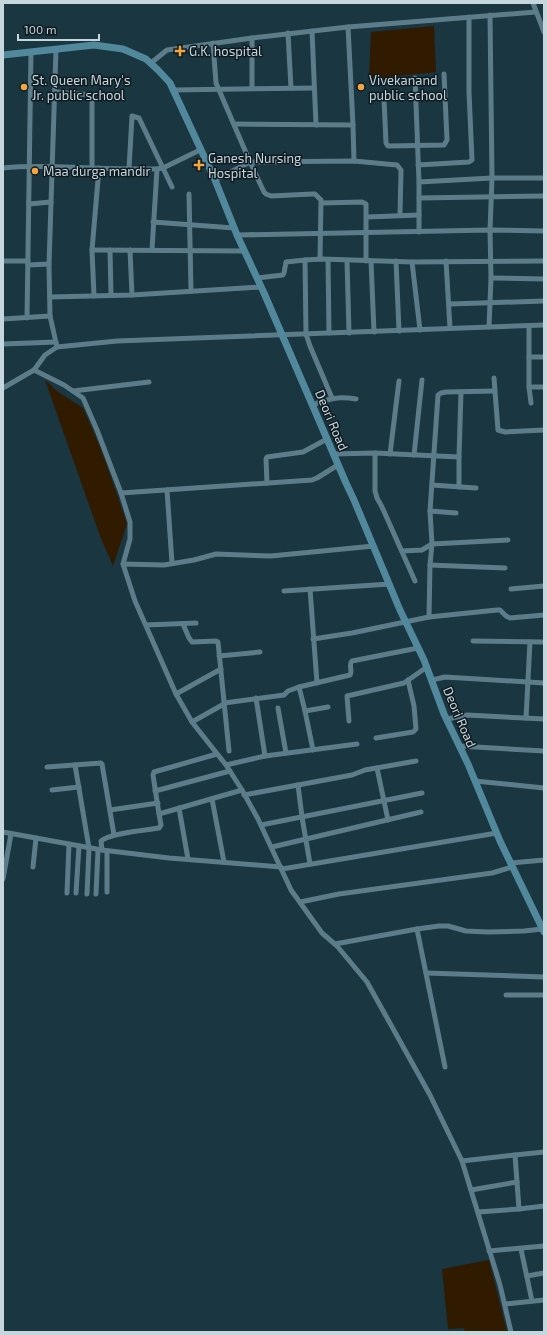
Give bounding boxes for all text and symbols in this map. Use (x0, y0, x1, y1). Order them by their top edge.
scale bar (18, 16, 99, 42)
text: 100 m (24, 22, 56, 36)
place label: G.K. hospital (189, 43, 262, 59)
marker: G.K. hospital (174, 45, 186, 57)
place label: St. Queen Mary's Jr. public school (32, 72, 131, 103)
place label: Vivekanand public school (369, 72, 447, 103)
marker: St. Queen Mary's Jr. public school (19, 82, 29, 92)
marker: Vivekanand public school (356, 82, 366, 92)
place label: Ganesh Nursing Hospital (208, 150, 301, 181)
marker: Ganesh Nursing Hospital (193, 159, 205, 171)
place label: Maa durga mandir (43, 163, 151, 179)
marker: Maa durga mandir (30, 166, 40, 176)
street label: Deori Road (312, 387, 352, 453)
street label: Deori Road (440, 684, 480, 750)

